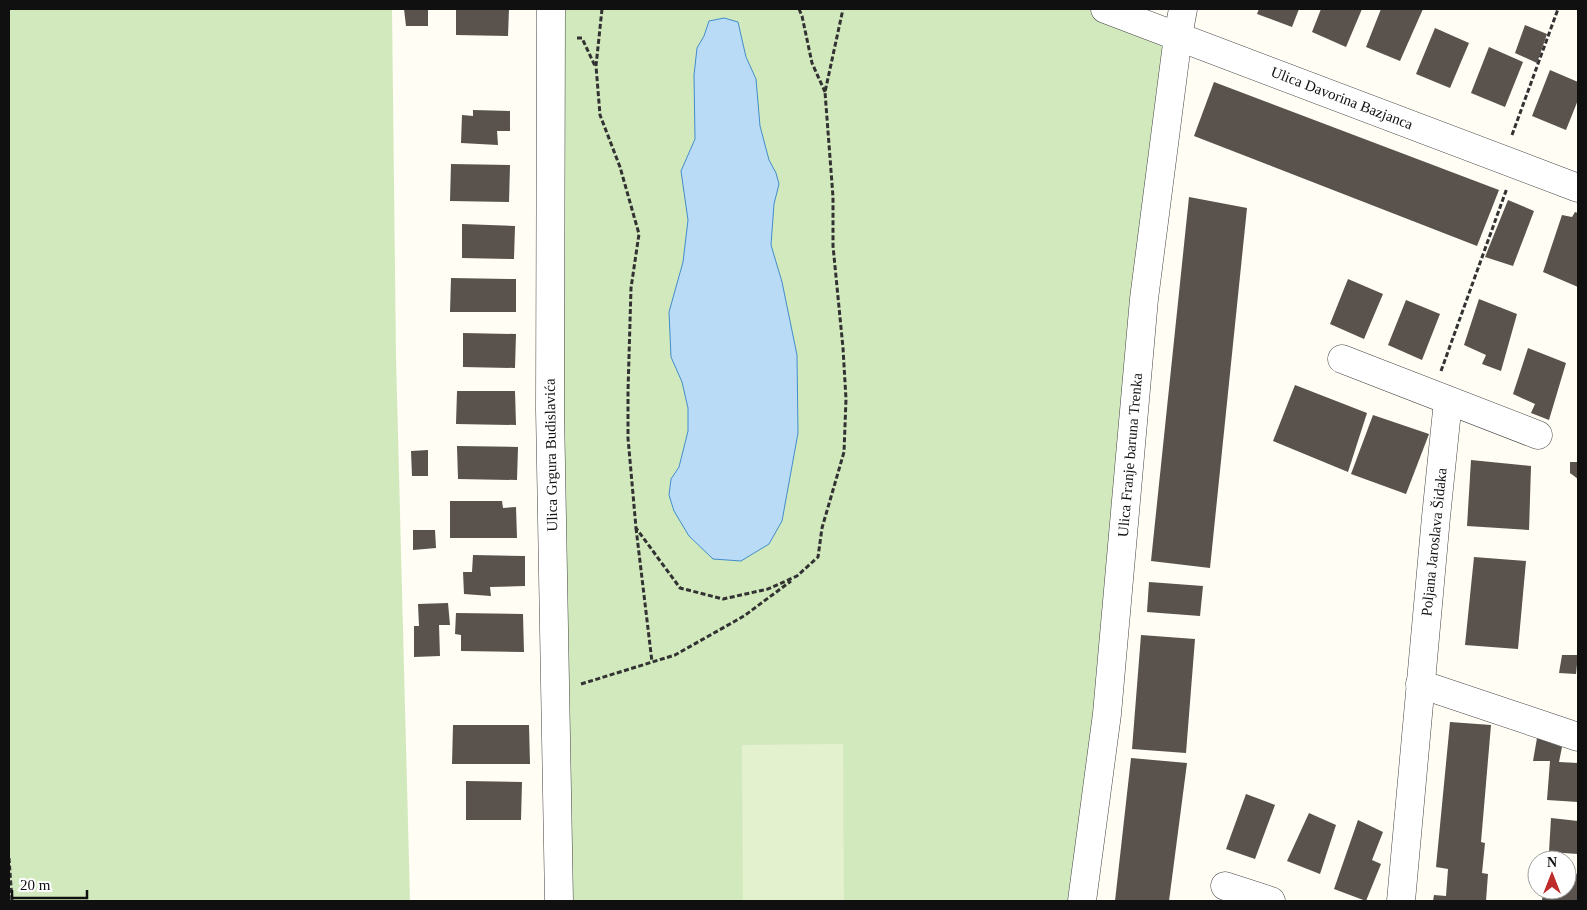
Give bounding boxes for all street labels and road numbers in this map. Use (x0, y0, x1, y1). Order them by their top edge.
street label: Ulica Davorina Bazjanca (1269, 64, 1416, 133)
street label: Ulica Franje baruna Trenka (1115, 372, 1145, 538)
street label: Ulica Grgura Budislavića (542, 378, 560, 532)
street label: Poljana Jaroslava Šidaka (1418, 467, 1450, 617)

